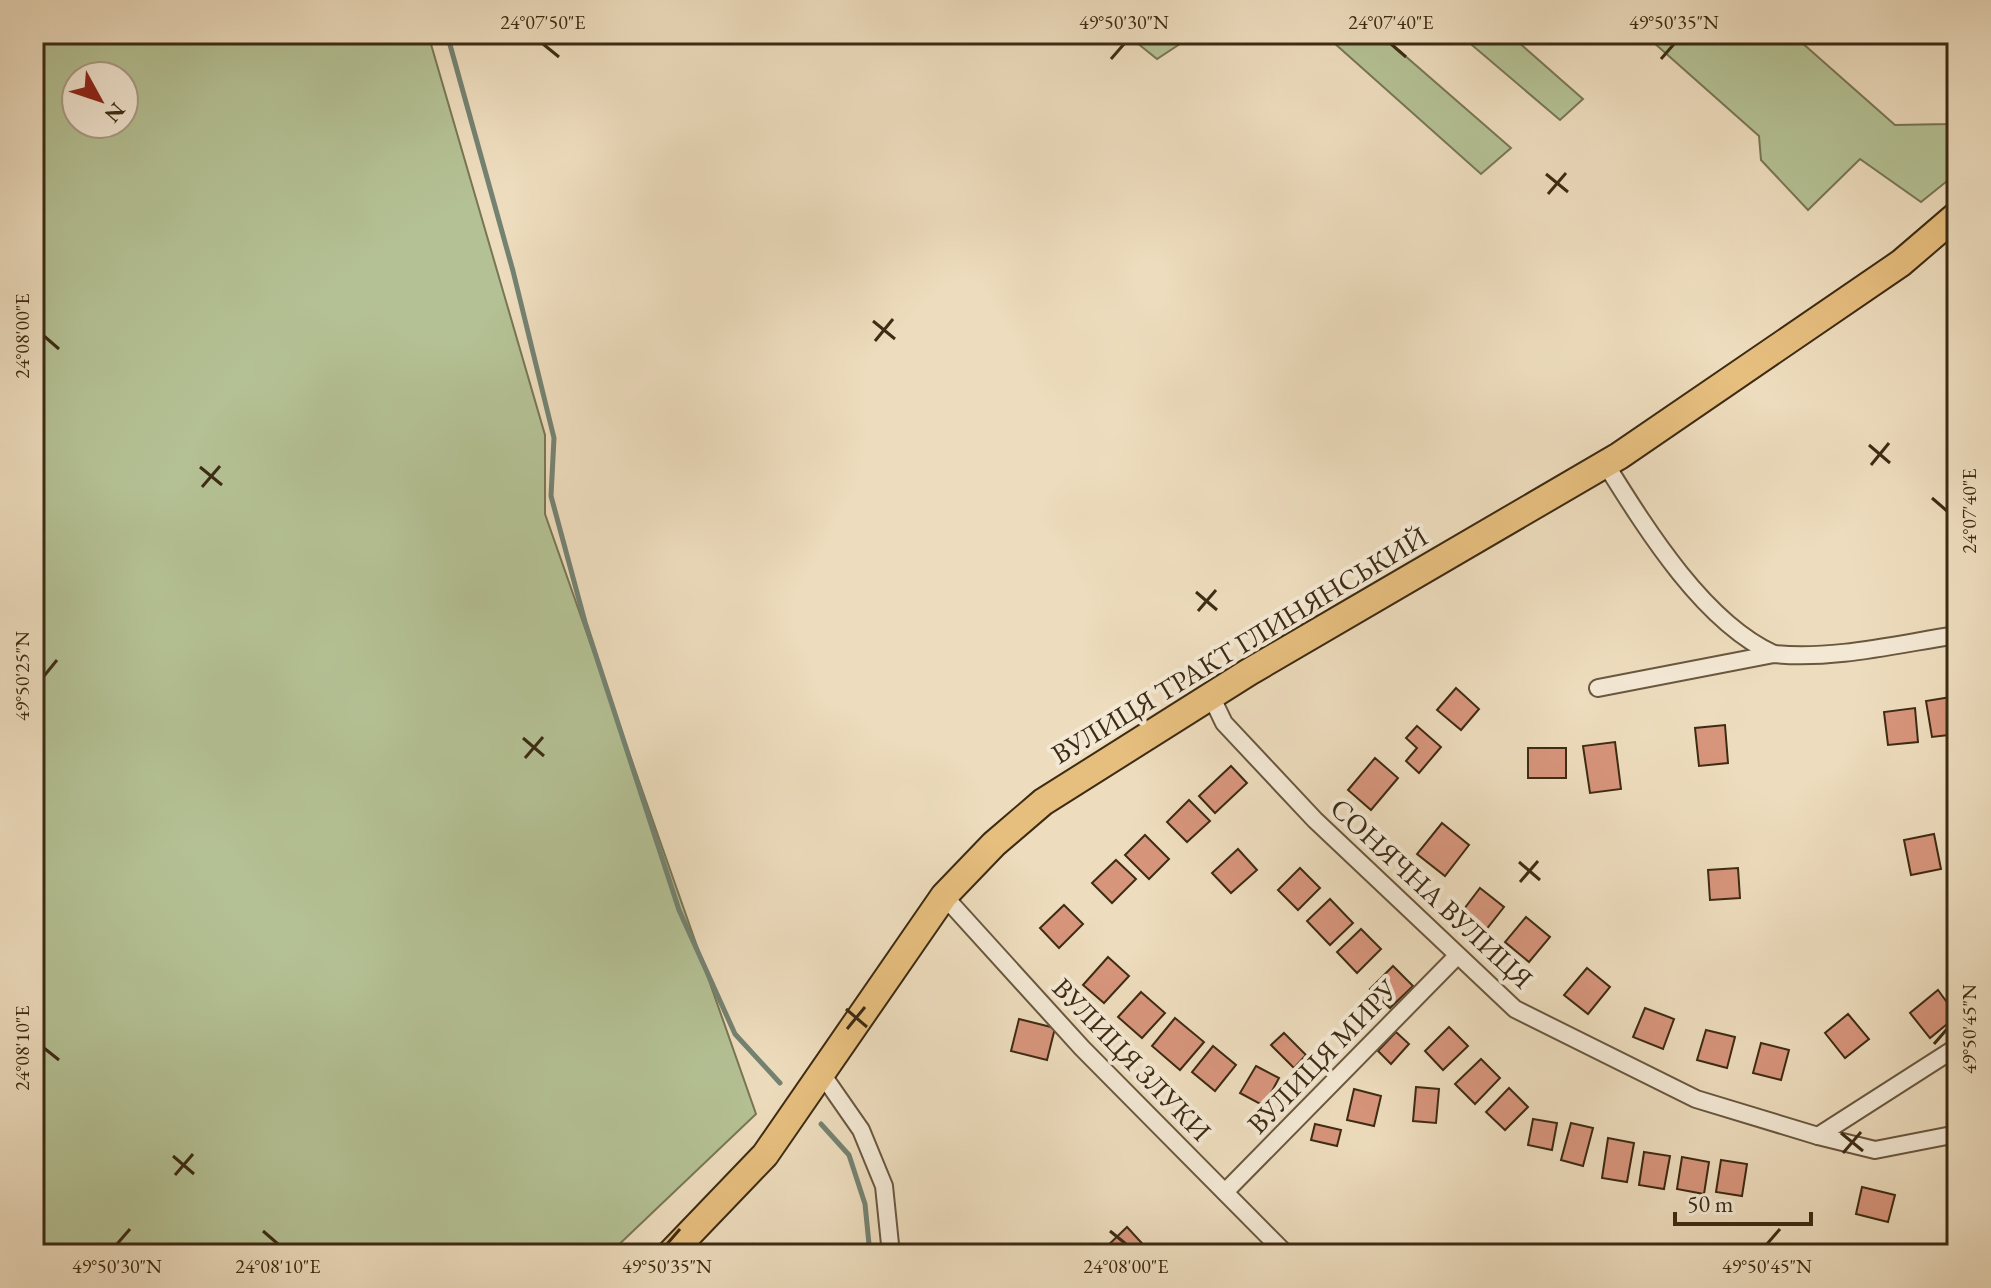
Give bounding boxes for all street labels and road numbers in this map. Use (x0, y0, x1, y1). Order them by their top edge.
street label: ВУЛИЦЯ ТРАКТ ГЛИНЯНСЬКИЙ (1045, 518, 1434, 772)
street label: СОНЯЧНА ВУЛИЦЯ (1323, 790, 1541, 996)
street label: ВУЛИЦЯ ЗЛУКИ (1045, 970, 1219, 1148)
street label: ВУЛИЦЯ МИРУ (1239, 971, 1405, 1141)

